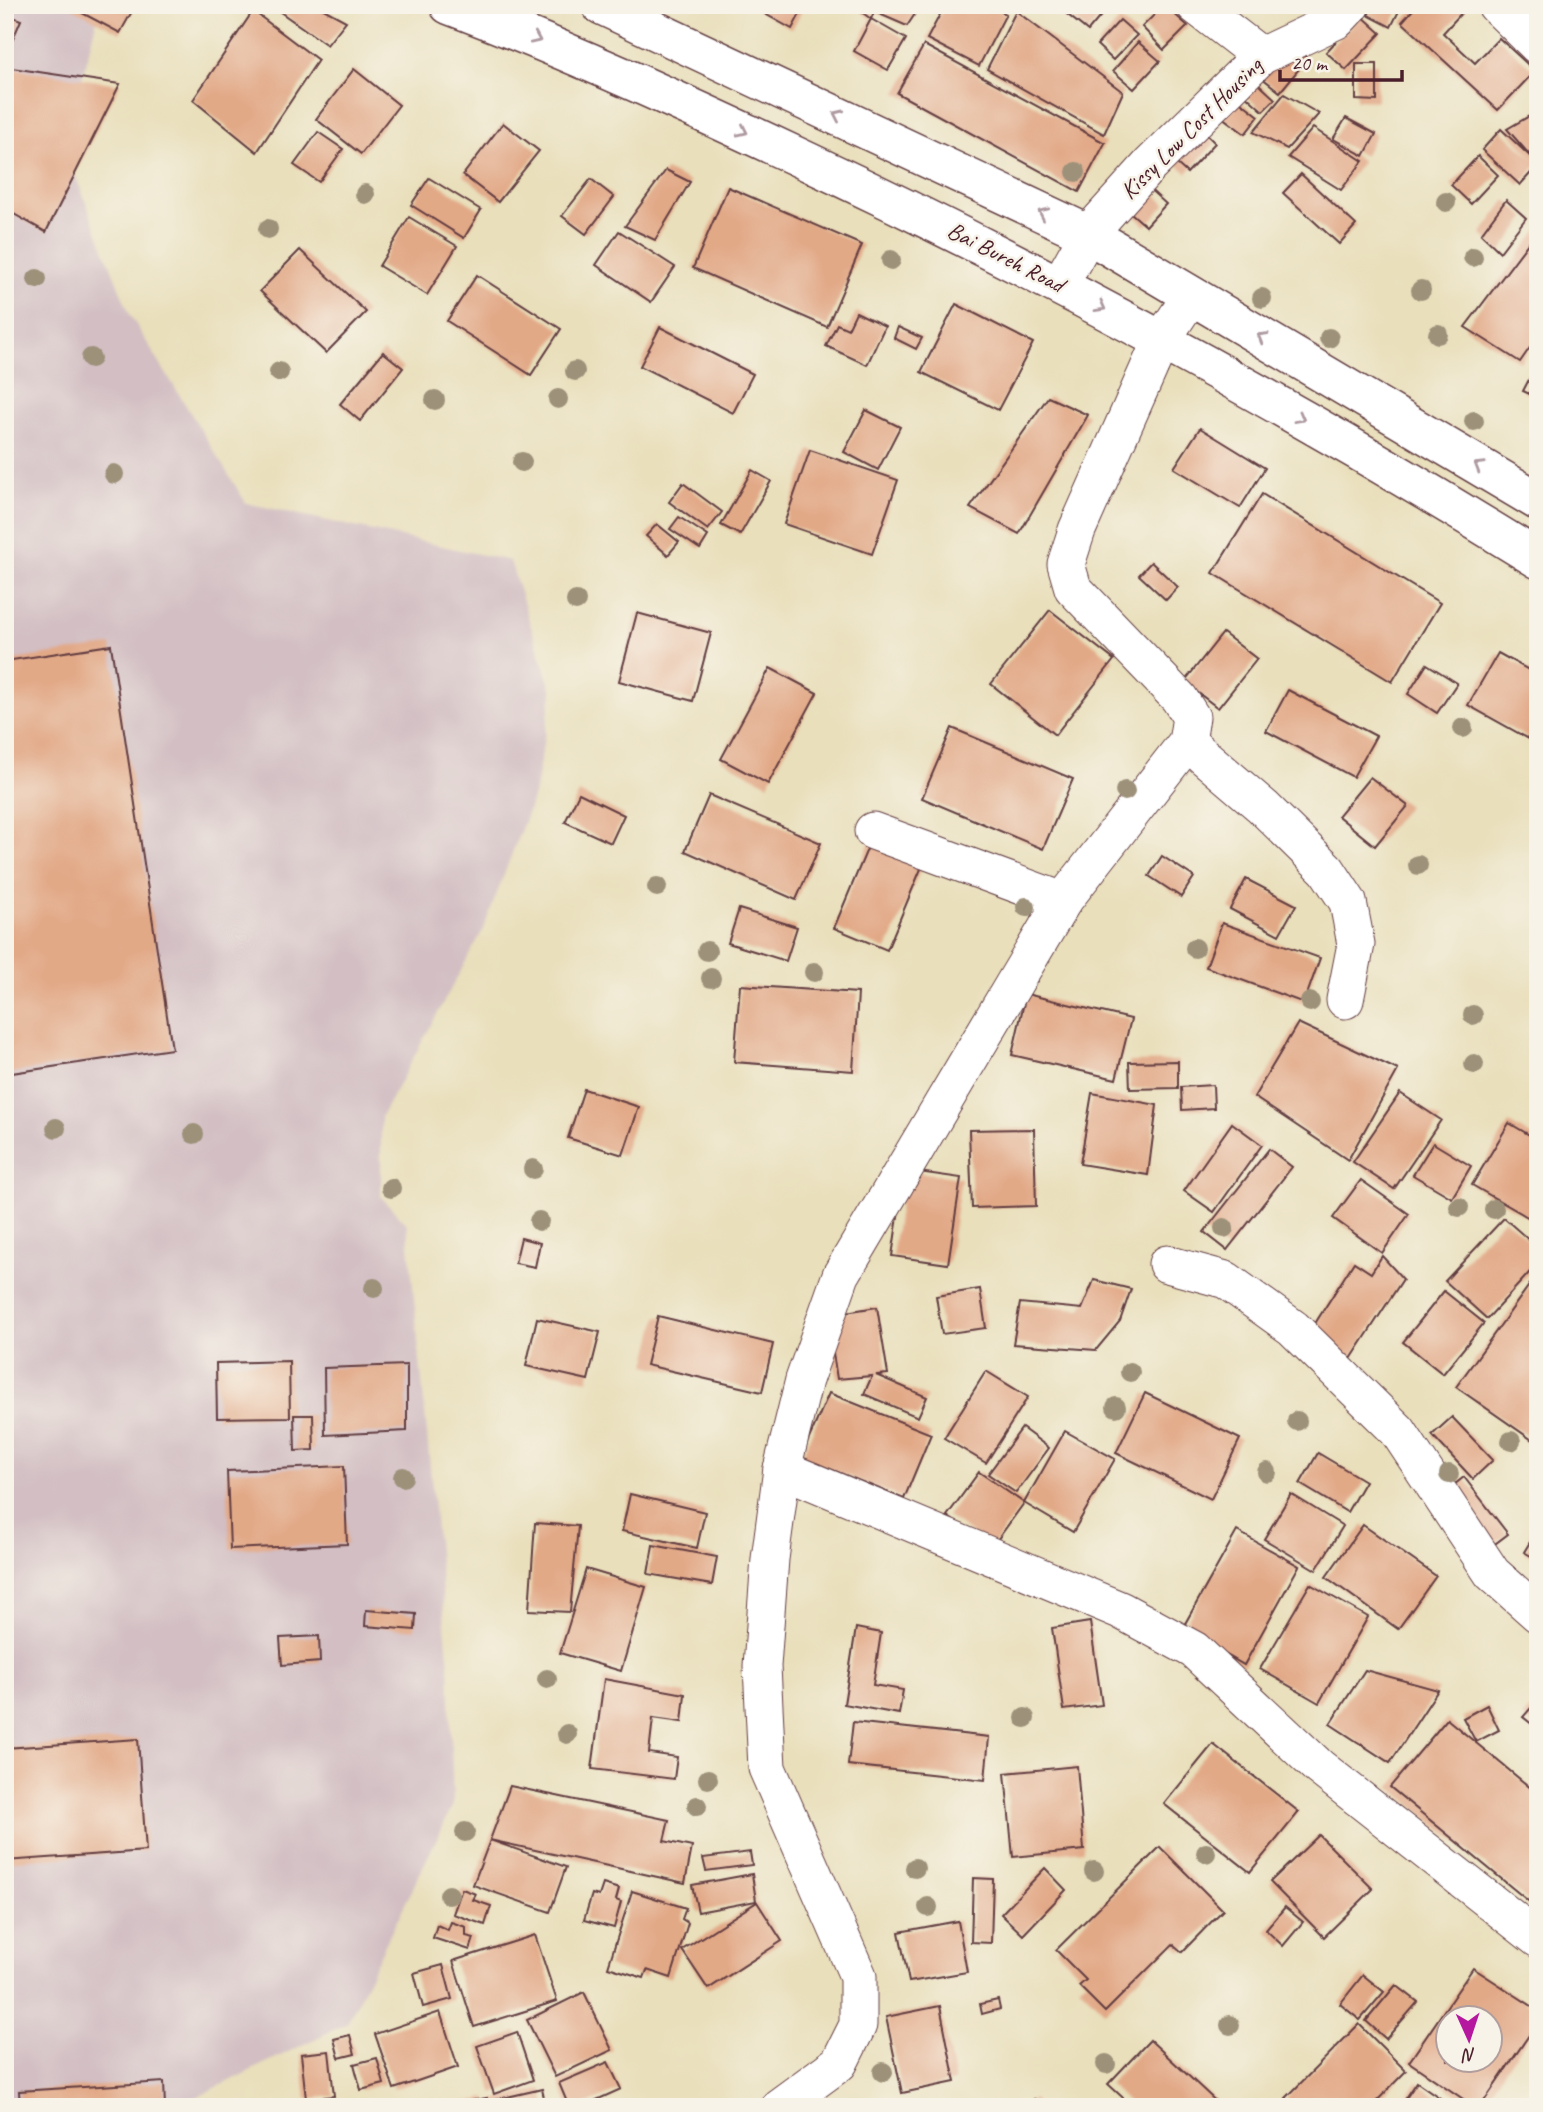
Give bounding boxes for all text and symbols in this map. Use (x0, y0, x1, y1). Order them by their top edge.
one-way arrow (528, 31, 541, 45)
scale bar (1280, 38, 1403, 82)
street label: Kissy Low Cost Housing (1114, 50, 1269, 205)
text: 20 m (1291, 50, 1329, 76)
one-way arrow (833, 110, 845, 124)
one-way arrow (736, 123, 748, 137)
one-way arrow (1038, 207, 1050, 221)
street label: Bai Bureh Road (943, 215, 1073, 301)
one-way arrow (1094, 299, 1106, 312)
one-way arrow (1257, 333, 1270, 346)
one-way arrow (1293, 410, 1305, 423)
one-way arrow (1474, 461, 1487, 474)
north arrow (1434, 2004, 1504, 2074)
text: N (1460, 2043, 1476, 2067)

